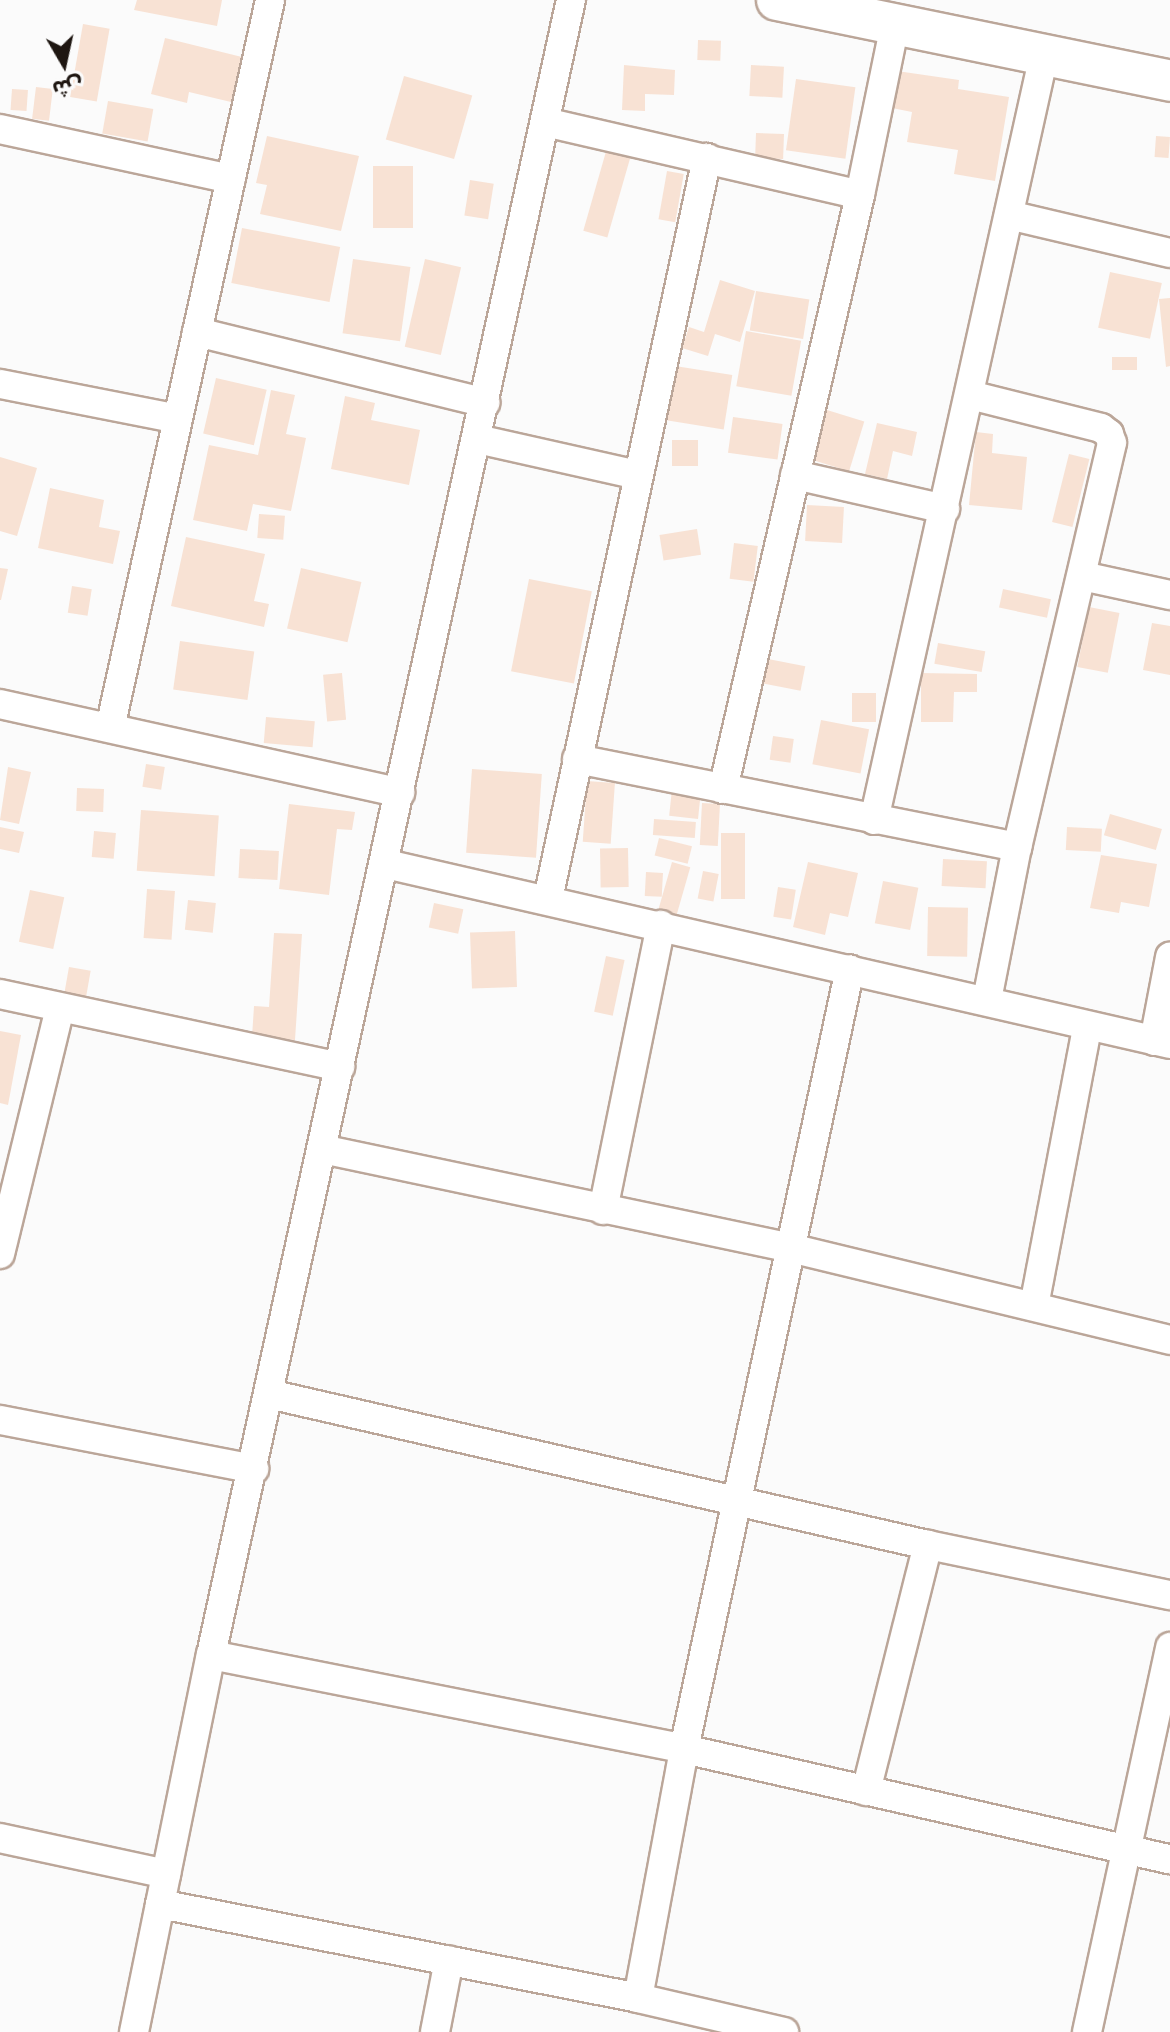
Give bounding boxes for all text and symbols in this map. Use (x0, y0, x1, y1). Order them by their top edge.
north arrow (24, 24, 104, 104)
text: ش (51, 72, 85, 104)

